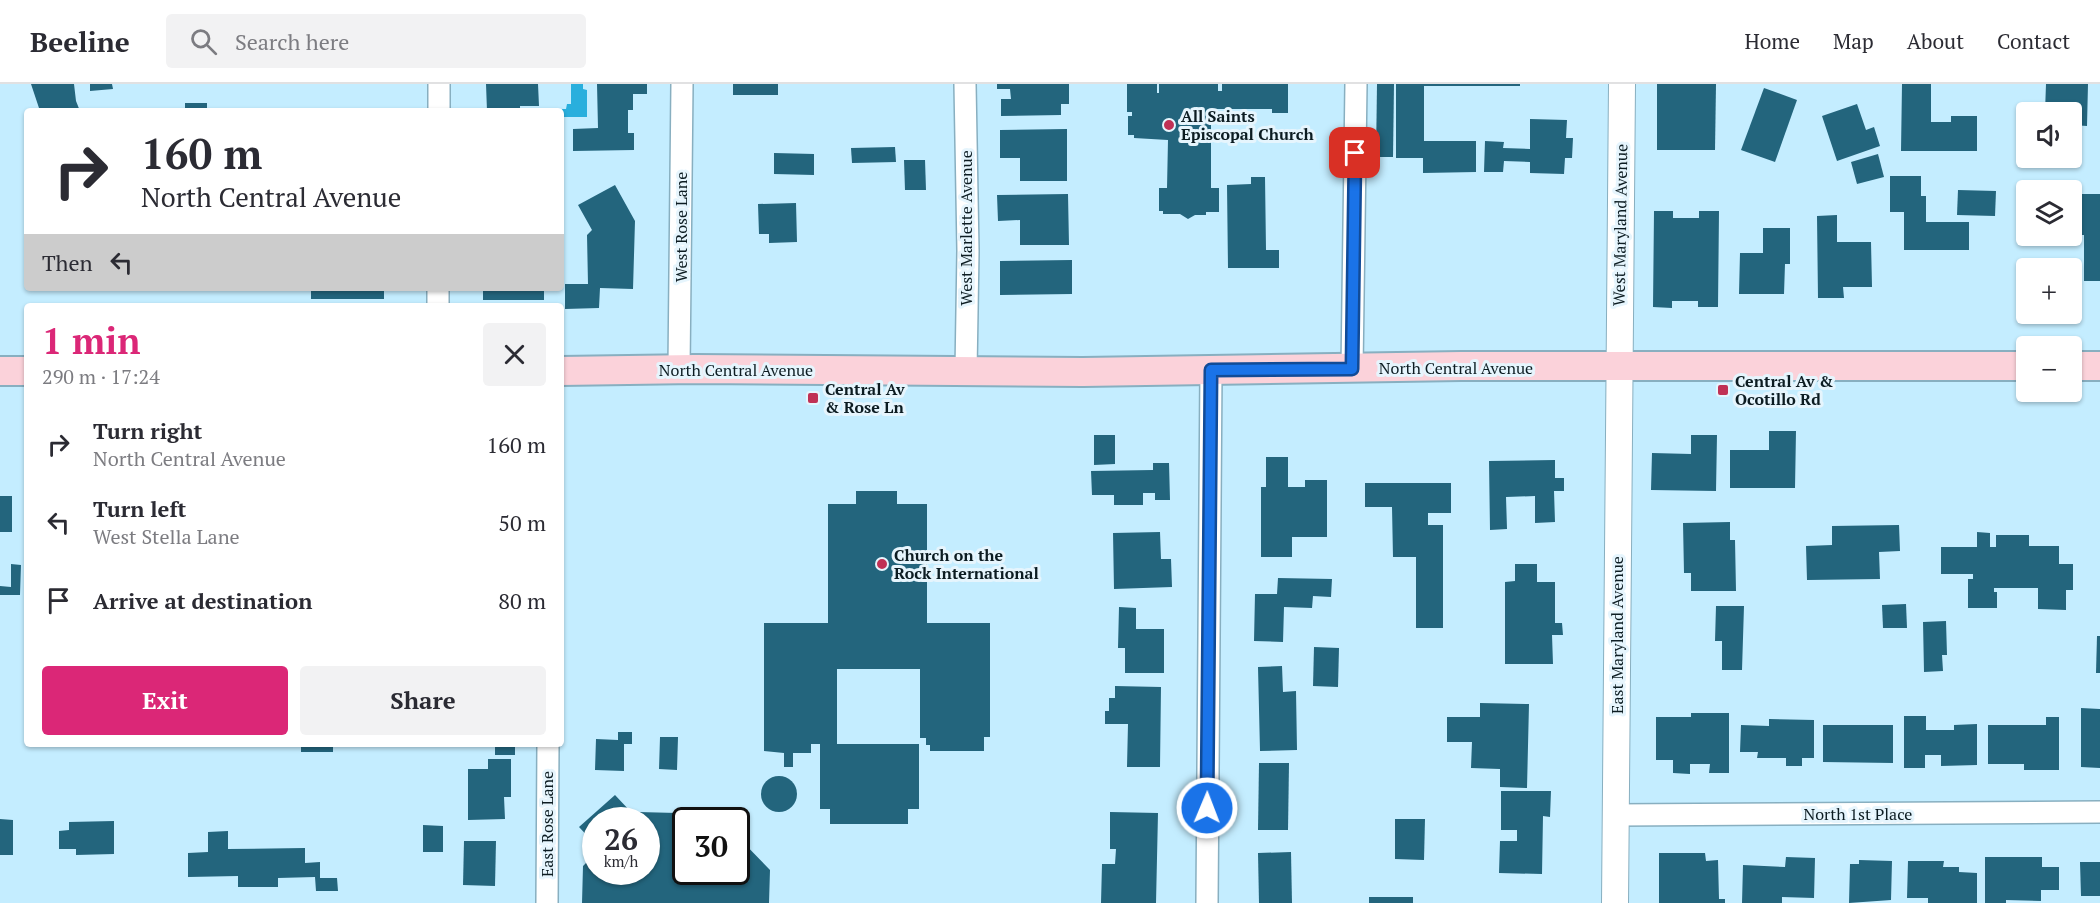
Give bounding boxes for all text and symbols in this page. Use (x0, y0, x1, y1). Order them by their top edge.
search box (166, 14, 586, 68)
text: Beeline (30, 23, 130, 60)
icon: search (187, 25, 220, 58)
text: Search here (235, 27, 349, 56)
text: Home (1744, 27, 1800, 55)
text: Map (1833, 27, 1874, 55)
text: About (1907, 27, 1964, 55)
text: Contact (1997, 27, 2070, 55)
map controls (2016, 102, 2082, 402)
button: sound (2016, 102, 2082, 168)
place label: All Saints Episcopal Church (1181, 105, 1315, 145)
marker: All Saints Episcopal Church (1162, 118, 1176, 132)
text: 160 m (141, 125, 262, 181)
pin (1329, 127, 1380, 178)
icon: right (42, 132, 120, 210)
icon: arrive (1338, 136, 1371, 169)
street label: West Maryland Avenue (1608, 144, 1632, 306)
street label: West Marlette Avenue (955, 150, 977, 306)
street label: West Rose Lane (670, 172, 692, 282)
text: North Central Avenue (141, 179, 401, 215)
button: layers (2016, 180, 2082, 246)
icon: left (105, 246, 138, 279)
text: Then (42, 248, 93, 277)
button: + (2016, 258, 2082, 324)
text: 1 min (42, 317, 140, 364)
button: close (483, 323, 546, 386)
button: − (2016, 336, 2082, 402)
street label: North Central Avenue (1379, 357, 1533, 379)
street label: North Central Avenue (659, 359, 813, 381)
text: 290 m · 17:24 (42, 363, 160, 390)
place label: Central Av & Ocotillo Rd (1735, 370, 1833, 410)
place label: Central Av & Rose Ln (825, 378, 905, 418)
marker: Central Av & Ocotillo Rd (1716, 383, 1730, 397)
marker: Central Av & Rose Ln (806, 391, 820, 405)
text: Turn right (93, 416, 202, 445)
icon: right (42, 428, 75, 461)
text: 160 m (486, 430, 546, 459)
text: North Central Avenue (93, 445, 286, 472)
text: Turn left (93, 494, 186, 523)
icon: left (42, 506, 75, 539)
text: 50 m (498, 508, 546, 537)
text: West Stella Lane (93, 523, 240, 550)
place label: Church on the Rock International (894, 544, 1039, 584)
street label: East Maryland Avenue (1606, 556, 1628, 714)
marker: Church on the Rock International (875, 557, 889, 571)
icon: arrive (42, 584, 75, 617)
text: Arrive at destination (93, 586, 312, 615)
text: 80 m (498, 586, 546, 615)
button: Exit (42, 666, 288, 735)
button: Share (300, 666, 546, 735)
street label: East Rose Lane (536, 771, 558, 877)
position arrow (1175, 776, 1239, 840)
street label: North 1st Place (1804, 803, 1912, 825)
speed limit sign: 30 (672, 807, 750, 885)
text: 26 (604, 819, 638, 859)
text: km/h (604, 851, 638, 871)

